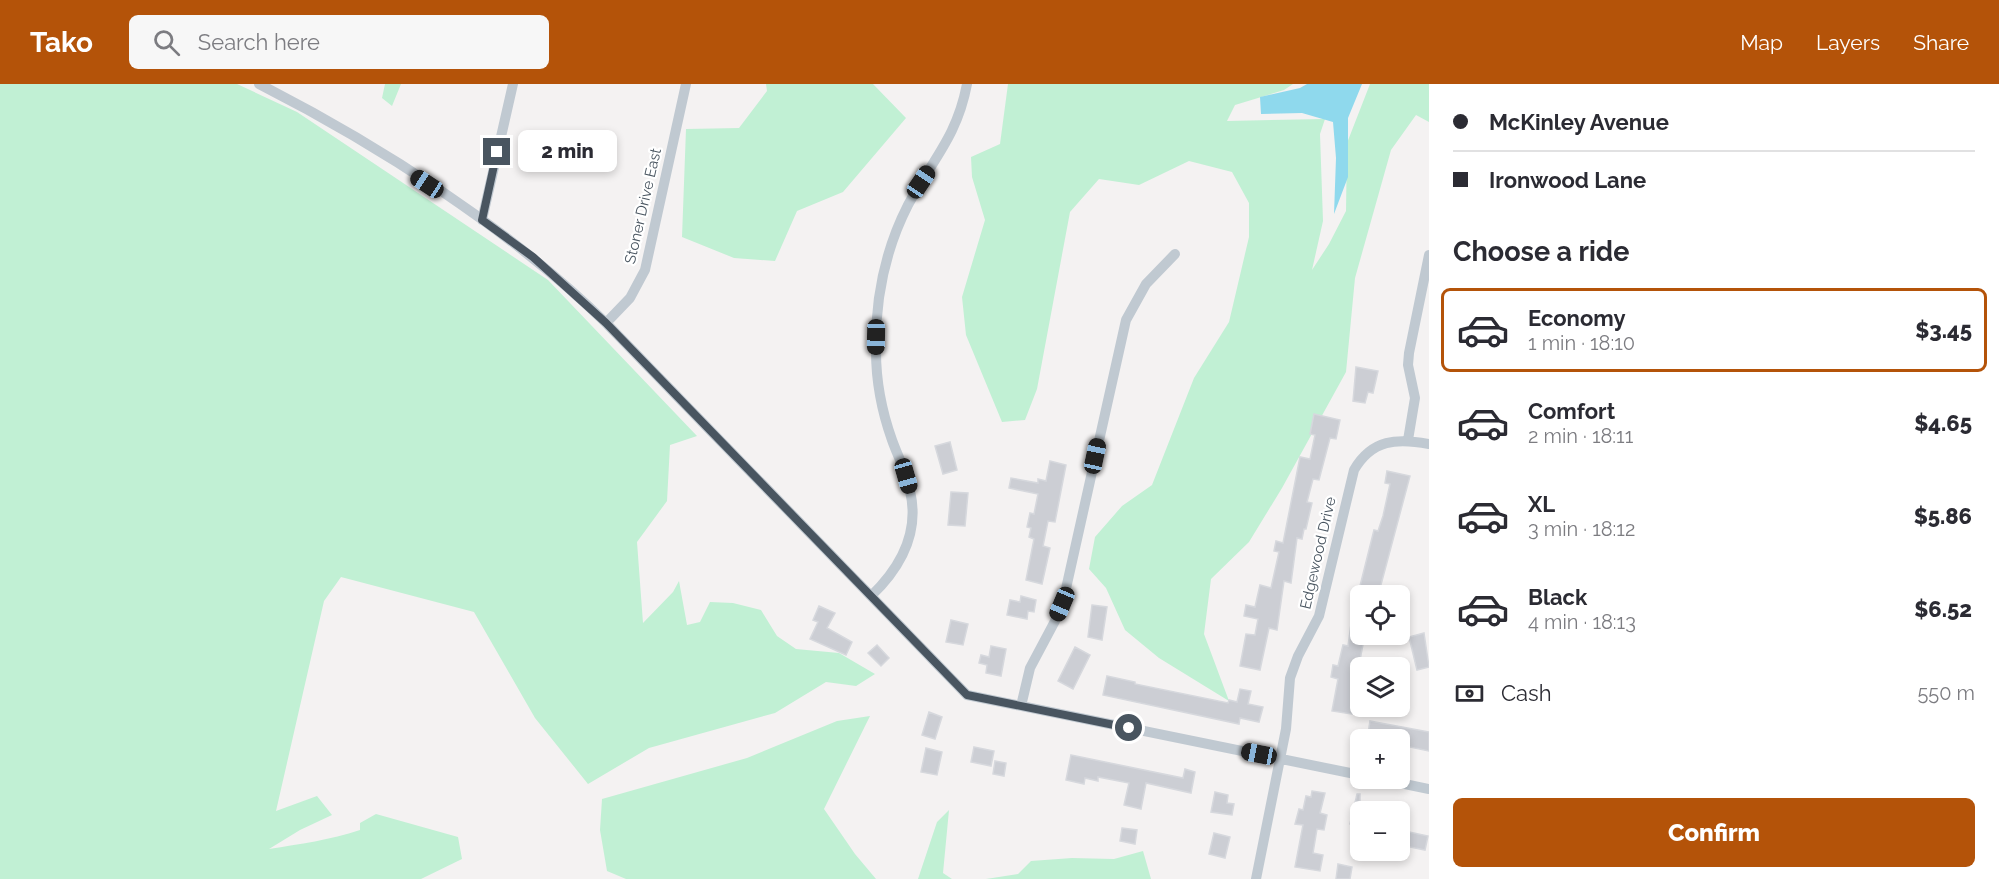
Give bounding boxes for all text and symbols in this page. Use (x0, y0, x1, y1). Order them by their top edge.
search box (129, 15, 549, 69)
text: Tako (30, 26, 93, 59)
icon: search (150, 26, 183, 59)
text: Search here (198, 29, 320, 55)
text: Map (1740, 30, 1783, 55)
text: Layers (1816, 30, 1880, 55)
text: Share (1913, 30, 1969, 55)
text: McKinley Avenue (1489, 109, 1669, 135)
callout: 2 min (518, 131, 617, 173)
route end (483, 138, 510, 165)
text: 2 min (541, 139, 594, 163)
street label: Stoner Drive East (621, 146, 665, 266)
car (903, 162, 939, 202)
car (407, 167, 447, 201)
text: Ironwood Lane (1489, 167, 1646, 193)
text: Choose a ride (1453, 236, 1629, 267)
icon: car (1456, 303, 1510, 357)
text: Economy (1528, 305, 1626, 331)
text: $3.45 (1915, 317, 1972, 343)
car (867, 319, 885, 355)
text: 1 min · 18:10 (1528, 331, 1635, 355)
icon: car (1456, 396, 1510, 450)
text: Comfort (1528, 398, 1615, 424)
text: $4.65 (1914, 410, 1972, 436)
text: 2 min · 18:11 (1528, 424, 1633, 448)
car (1082, 437, 1108, 475)
car (892, 456, 920, 496)
icon: car (1456, 489, 1510, 543)
text: XL (1528, 491, 1555, 517)
street label: Edgewood Drive (1296, 495, 1340, 611)
text: $5.86 (1914, 503, 1972, 529)
text: 3 min · 18:12 (1528, 517, 1635, 541)
icon: car (1456, 582, 1510, 636)
car (1047, 584, 1077, 624)
text: Black (1528, 584, 1587, 610)
map controls (1350, 585, 1410, 861)
button: locate (1350, 585, 1410, 645)
text: $6.52 (1914, 596, 1972, 622)
text: 4 min · 18:13 (1528, 610, 1636, 634)
button: layers (1350, 657, 1410, 717)
icon: cash (1453, 677, 1486, 710)
text: Cash (1501, 680, 1552, 706)
text: 550 m (1917, 681, 1975, 705)
route start (1115, 714, 1142, 741)
button: + (1350, 729, 1410, 789)
car (1240, 742, 1278, 766)
button: Confirm (1453, 798, 1975, 867)
button: − (1350, 801, 1410, 861)

